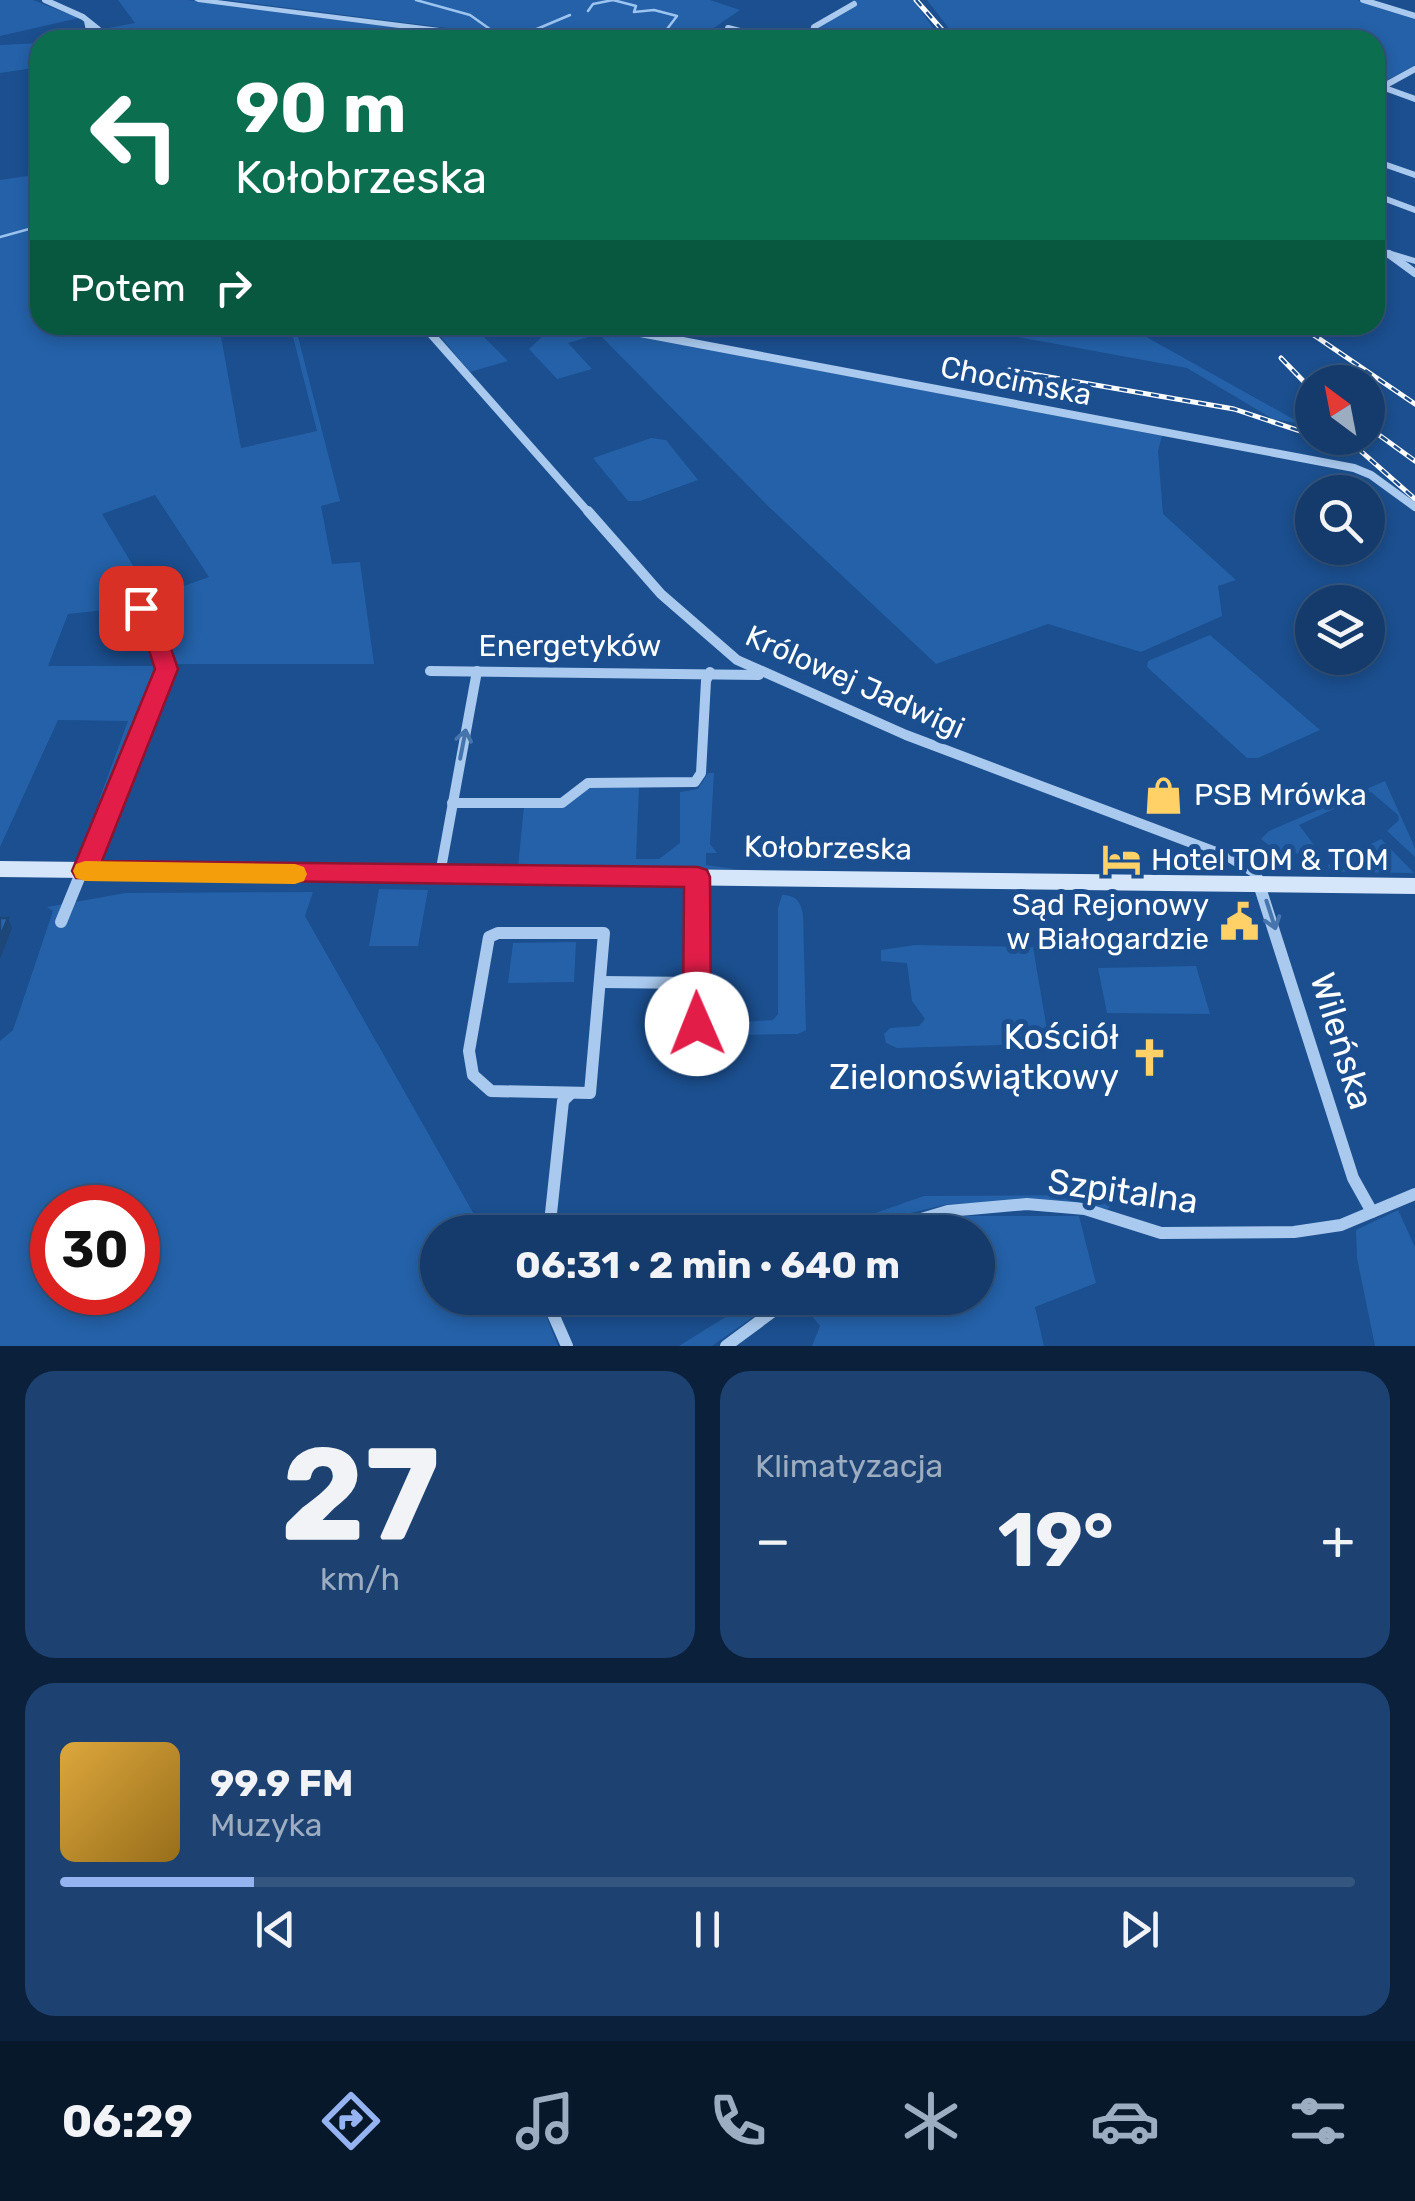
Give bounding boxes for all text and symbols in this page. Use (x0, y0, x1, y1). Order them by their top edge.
text: 90 m (235, 67, 407, 150)
icon: left (70, 70, 200, 200)
text: Kołobrzeska (235, 151, 487, 204)
icon: right (206, 260, 261, 315)
text: Potem (70, 265, 186, 311)
street label: Chocimska (937, 349, 1095, 413)
north arrow (1295, 365, 1385, 455)
map controls (1295, 365, 1385, 675)
button: search (1295, 475, 1385, 565)
pin (99, 566, 184, 651)
icon: arrive (114, 581, 169, 636)
button: layers (1295, 585, 1385, 675)
street label: Królowej Jadwigi (740, 618, 970, 746)
street label: Energetyków (479, 628, 661, 664)
one-way arrow (455, 729, 474, 761)
shop icon: PSB Mrówka (1143, 774, 1185, 816)
place label: PSB Mrówka (1194, 777, 1367, 813)
street label: Kołobrzeska (744, 829, 912, 867)
hotel icon: Hotel TOM & TOM (1100, 839, 1142, 881)
place label: Hotel TOM & TOM (1151, 842, 1389, 878)
place label: Sąd Rejonowy w Białogardzie (1006, 887, 1209, 957)
one-way arrow (1264, 899, 1282, 931)
public building icon: Sąd Rejonowy w Białogardzie (1218, 901, 1260, 943)
street label: Wileńska (1301, 968, 1383, 1114)
position arrow (645, 972, 749, 1076)
place label: Kościół Zielonoświątkowy (829, 1016, 1119, 1098)
church icon: Kościół Zielonoświątkowy (1128, 1036, 1170, 1078)
street label: Szpitalna (1045, 1160, 1201, 1222)
speed limit sign: 30 (30, 1185, 160, 1315)
text: 06:31 · 2 min · 640 m (515, 1242, 900, 1288)
text: 27 (281, 1417, 440, 1572)
text: Klimatyzacja (755, 1447, 943, 1485)
text: 19° (998, 1496, 1114, 1585)
text: − (755, 1508, 791, 1573)
text: + (1321, 1508, 1355, 1573)
text: km/h (320, 1560, 400, 1598)
text: 99.9 FM (210, 1760, 353, 1806)
text: Muzyka (210, 1806, 322, 1844)
icon: previous (248, 1902, 303, 1957)
icon: pause (680, 1902, 735, 1957)
icon: next (1112, 1902, 1167, 1957)
icon: directions (316, 2086, 386, 2156)
icon: music (510, 2086, 580, 2156)
icon: phone (703, 2086, 773, 2156)
icon: climate (896, 2086, 966, 2156)
icon: car (1090, 2086, 1160, 2156)
icon: filters (1283, 2086, 1353, 2156)
text: 06:29 (62, 2095, 193, 2148)

